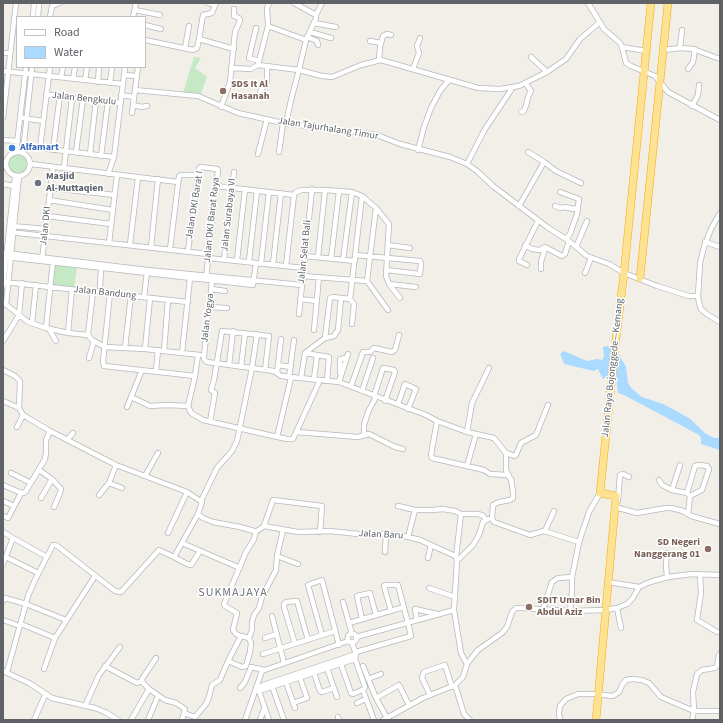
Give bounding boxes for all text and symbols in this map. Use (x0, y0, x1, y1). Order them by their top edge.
legend (16, 16, 146, 68)
text: Road (54, 24, 80, 41)
text: Water (54, 44, 83, 61)
place label: SDS It Al Hasanah (231, 79, 269, 102)
marker: SDS It Al Hasanah (218, 86, 228, 96)
street label: Jalan Bengkulu (51, 90, 117, 108)
street label: Jalan Tajurhalang Timur (277, 115, 379, 143)
place label: Alfamart (20, 142, 59, 154)
marker: Alfamart (7, 143, 17, 153)
street label: Jalan DKI Barat I (184, 170, 206, 240)
place label: Masjid Al-Muttaqien (46, 171, 103, 194)
street label: Jalan DKI Barat Raya (202, 177, 222, 263)
marker: Masjid Al-Muttaqien (33, 178, 43, 188)
street label: Jalan Surabaya VI (219, 178, 239, 252)
street label: Jalan DKI (38, 206, 54, 246)
street label: Jalan Selat Bali (296, 220, 314, 284)
street label: Jalan Bandung (73, 284, 137, 302)
street label: Jalan Yogya (199, 293, 217, 343)
street label: Jalan Raya Bojonggede—Kemang (600, 298, 626, 438)
street label: Jalan Baru (358, 528, 404, 542)
place label: SD Negeri Nanggerang 01 (634, 537, 700, 560)
marker: SD Negeri Nanggerang 01 (703, 544, 713, 554)
district label: SUKMAJAYA (198, 586, 268, 600)
place label: SDIT Umar Bin Abdul Aziz (537, 595, 600, 618)
marker: SDIT Umar Bin Abdul Aziz (524, 602, 534, 612)

